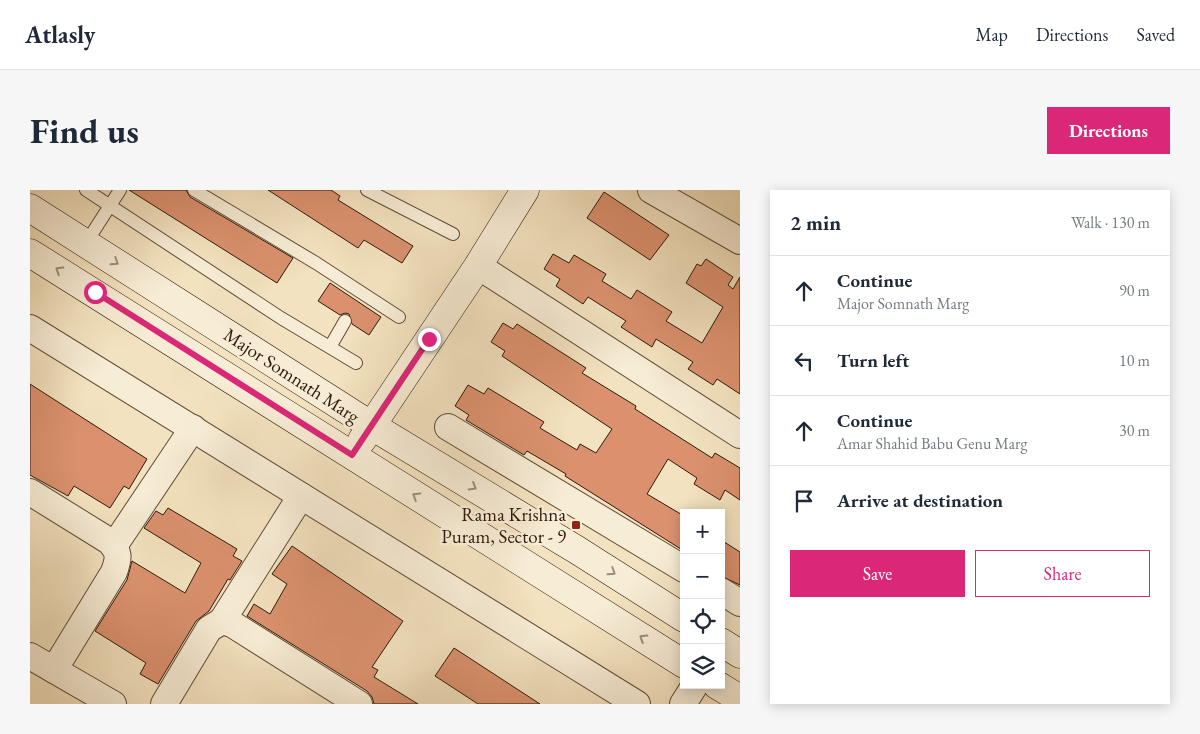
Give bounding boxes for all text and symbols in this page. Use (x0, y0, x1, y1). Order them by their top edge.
text: Atlasly (25, 19, 95, 50)
text: Map (976, 23, 1008, 46)
text: Directions (1036, 23, 1108, 46)
text: Saved (1136, 23, 1175, 46)
button: Directions (1047, 107, 1170, 154)
text: Find us (30, 108, 139, 153)
text: 2 min (790, 209, 841, 236)
text: Walk · 130 m (1071, 212, 1150, 233)
one-way arrow (110, 256, 119, 265)
one-way arrow (56, 267, 65, 277)
text: Continue (837, 268, 912, 293)
icon: ahead (790, 277, 818, 305)
text: 90 m (1119, 280, 1150, 301)
route start (84, 281, 107, 304)
text: Major Somnath Marg (837, 293, 969, 314)
street label: Major Somnath Marg (219, 322, 365, 429)
route end (418, 328, 441, 351)
icon: left (790, 347, 818, 375)
text: Turn left (837, 348, 909, 373)
text: 10 m (1119, 350, 1150, 371)
text: Continue (837, 408, 912, 433)
icon: ahead (790, 417, 818, 445)
text: 30 m (1119, 420, 1150, 441)
text: Amar Shahid Babu Genu Marg (837, 433, 1027, 454)
one-way arrow (468, 481, 477, 491)
icon: arrive (790, 487, 818, 515)
text: Arrive at destination (837, 488, 1003, 513)
one-way arrow (413, 492, 422, 502)
place label: Rama Krishna Puram, Sector - 9 (441, 502, 566, 549)
map controls (680, 509, 725, 689)
button: + (680, 509, 725, 554)
marker: Rama Krishna Puram, Sector - 9 (570, 519, 582, 531)
button: Save (790, 550, 965, 597)
button: Share (975, 550, 1150, 597)
button: − (680, 554, 725, 599)
one-way arrow (606, 566, 616, 575)
button: locate (680, 599, 725, 644)
one-way arrow (639, 635, 648, 645)
button: layers (680, 644, 725, 689)

